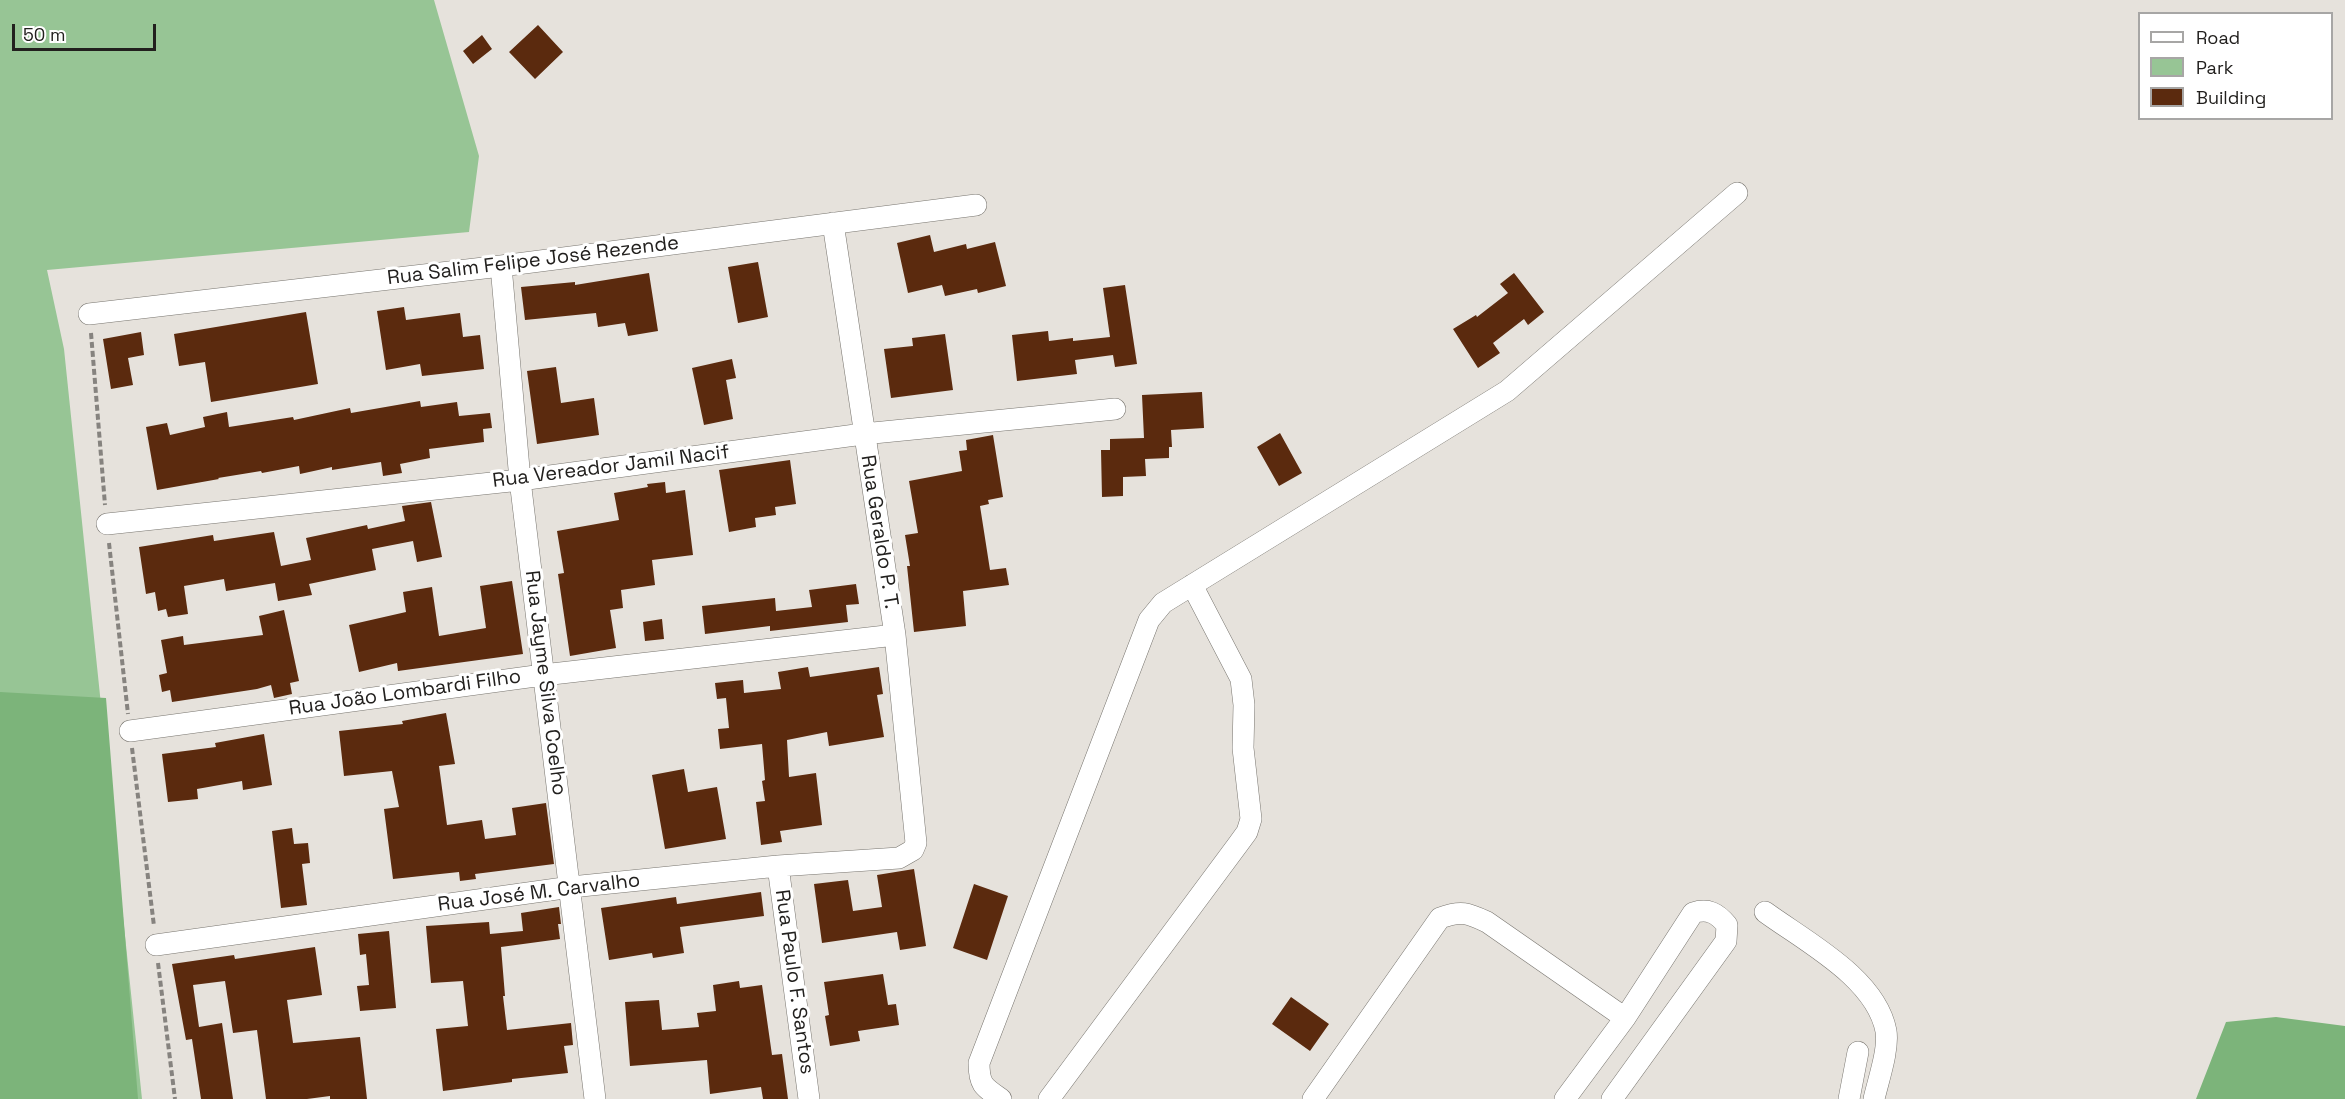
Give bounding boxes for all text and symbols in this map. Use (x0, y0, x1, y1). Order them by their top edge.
scale bar (15, 12, 159, 50)
legend (2138, 12, 2333, 120)
text: 50 m (23, 23, 65, 46)
text: Road (2196, 26, 2240, 49)
text: Park (2196, 56, 2233, 79)
text: Building (2196, 86, 2266, 109)
street label: Rua Salim Felipe José Rezende (386, 231, 680, 291)
street label: Rua Vereador Jamil Nacif (491, 441, 731, 493)
street label: Rua Geraldo P. T. (855, 453, 903, 611)
street label: Rua Jayme Silva Coelho (519, 569, 571, 797)
street label: Rua João Lombardi Filho (287, 665, 523, 721)
street label: Rua José M. Carvalho (436, 869, 642, 917)
street label: Rua Paulo F. Santos (769, 888, 819, 1076)

